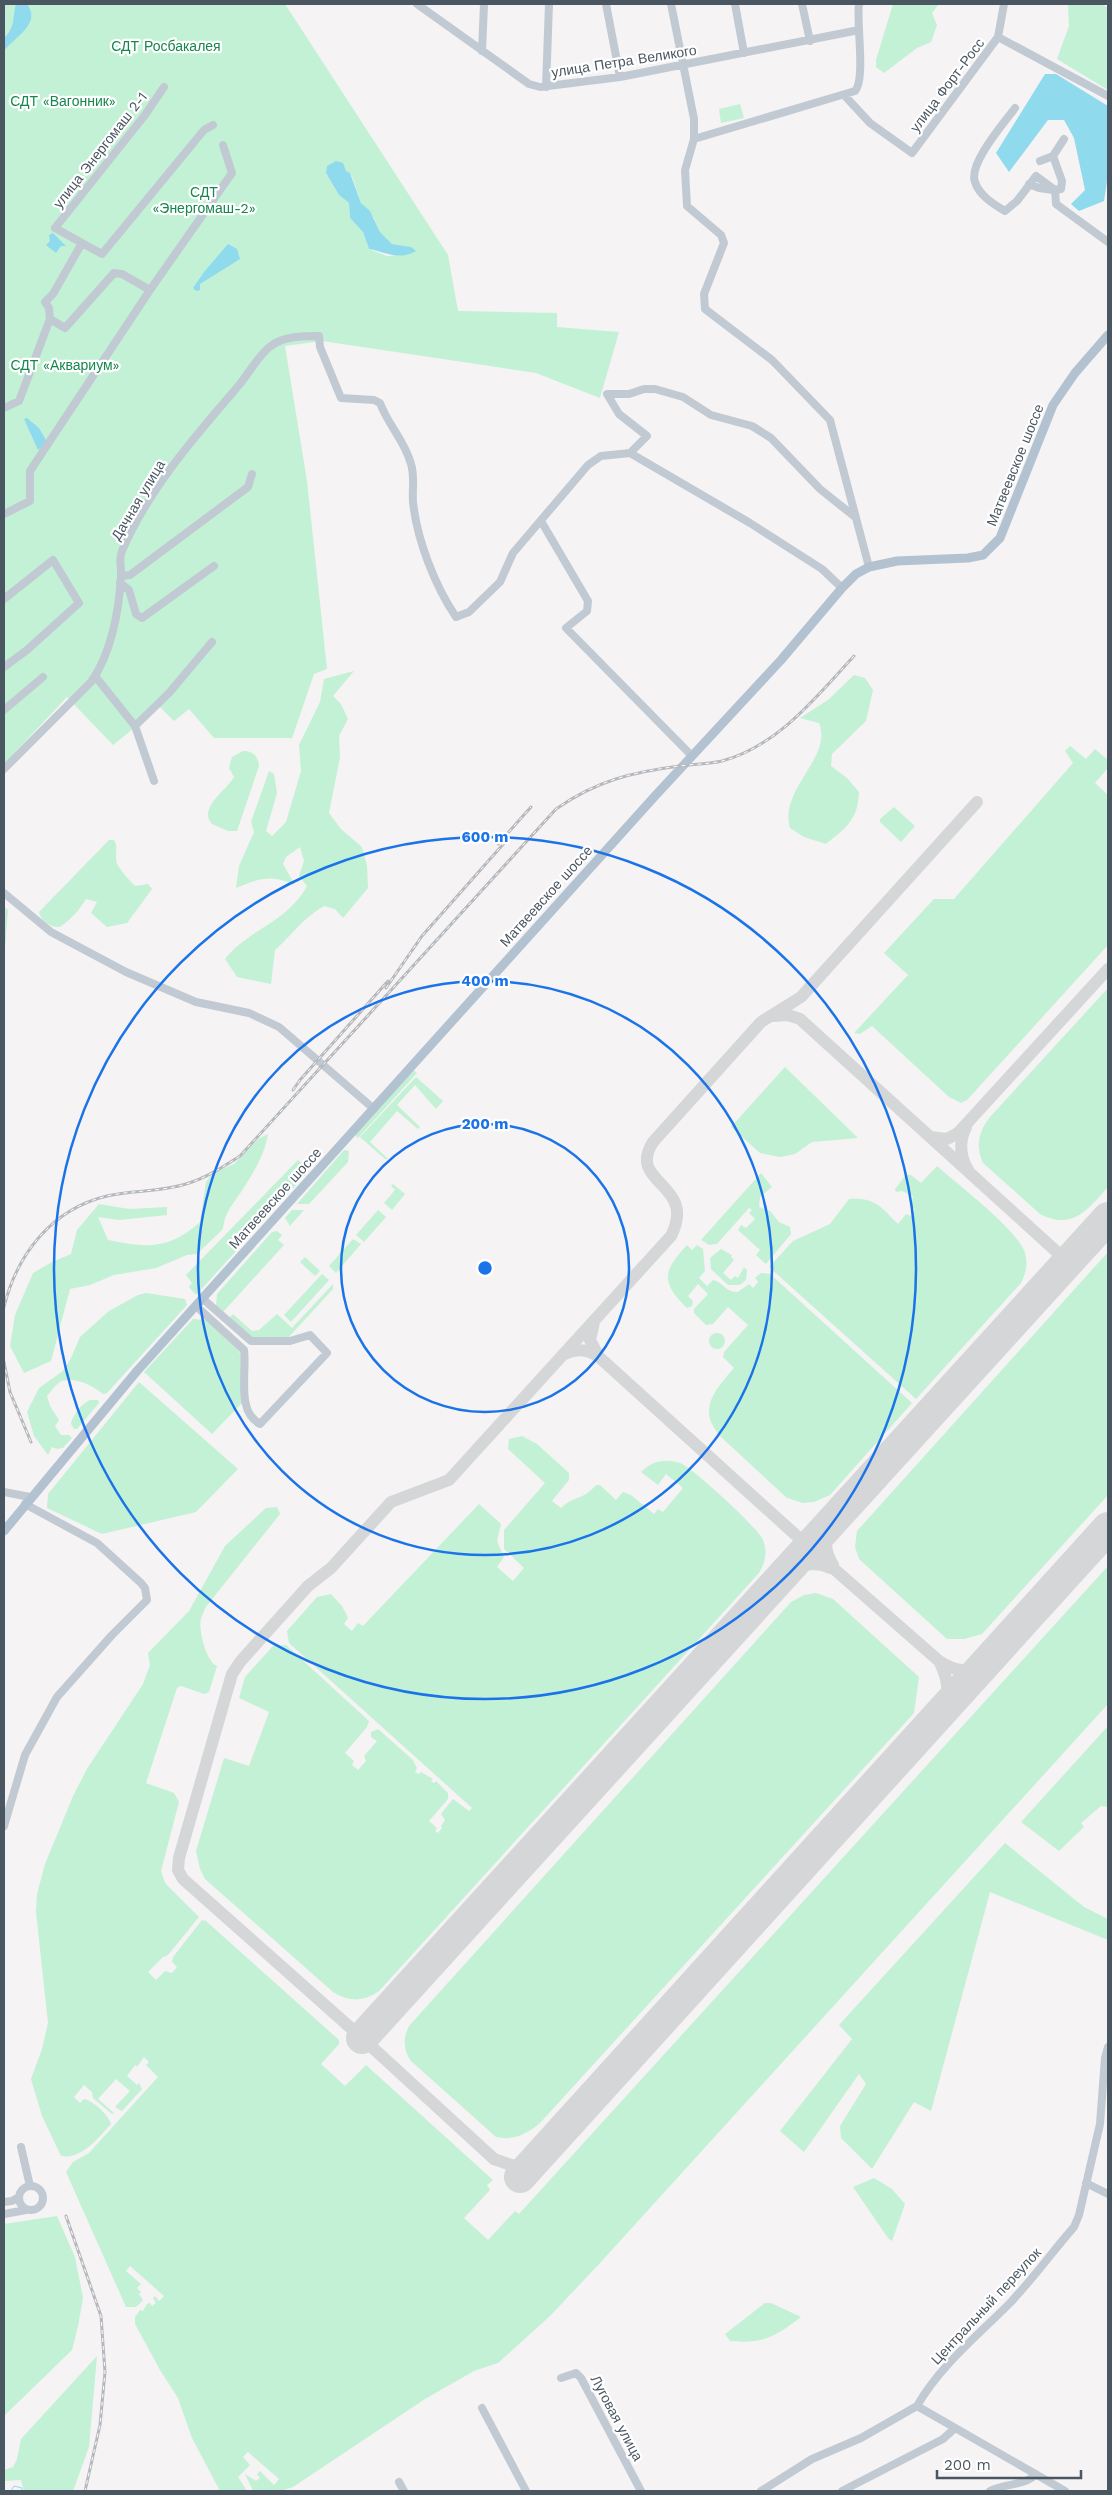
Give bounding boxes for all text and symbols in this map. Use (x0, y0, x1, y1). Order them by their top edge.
street label: улица Форт-Росс (907, 35, 987, 135)
park label: СДТ Росбакалея (111, 38, 221, 54)
street label: улица Петра Великого (550, 42, 698, 80)
street label: улица Энергомаш 2-1 (50, 89, 150, 211)
park label: СДТ «Вагонник» (10, 93, 116, 109)
park label: СДТ «Энергомаш-2» (152, 184, 256, 216)
park label: СДТ «Аквариум» (10, 357, 120, 373)
street label: Матвеевское шоссе (983, 401, 1047, 528)
street label: Дачная улица (108, 457, 168, 543)
text: 600 m (462, 828, 508, 846)
street label: Матвеевское шоссе (496, 842, 596, 950)
text: 400 m (461, 972, 509, 990)
text: 200 m (462, 1115, 508, 1133)
street label: Матвеевское шоссе (225, 1144, 325, 1252)
centre of rings (476, 1259, 494, 1277)
street label: Центральный переулок (928, 2244, 1045, 2368)
street label: Луговая улица (588, 2372, 646, 2464)
scale bar (937, 2448, 1081, 2480)
text: 200 m (944, 2456, 991, 2474)

